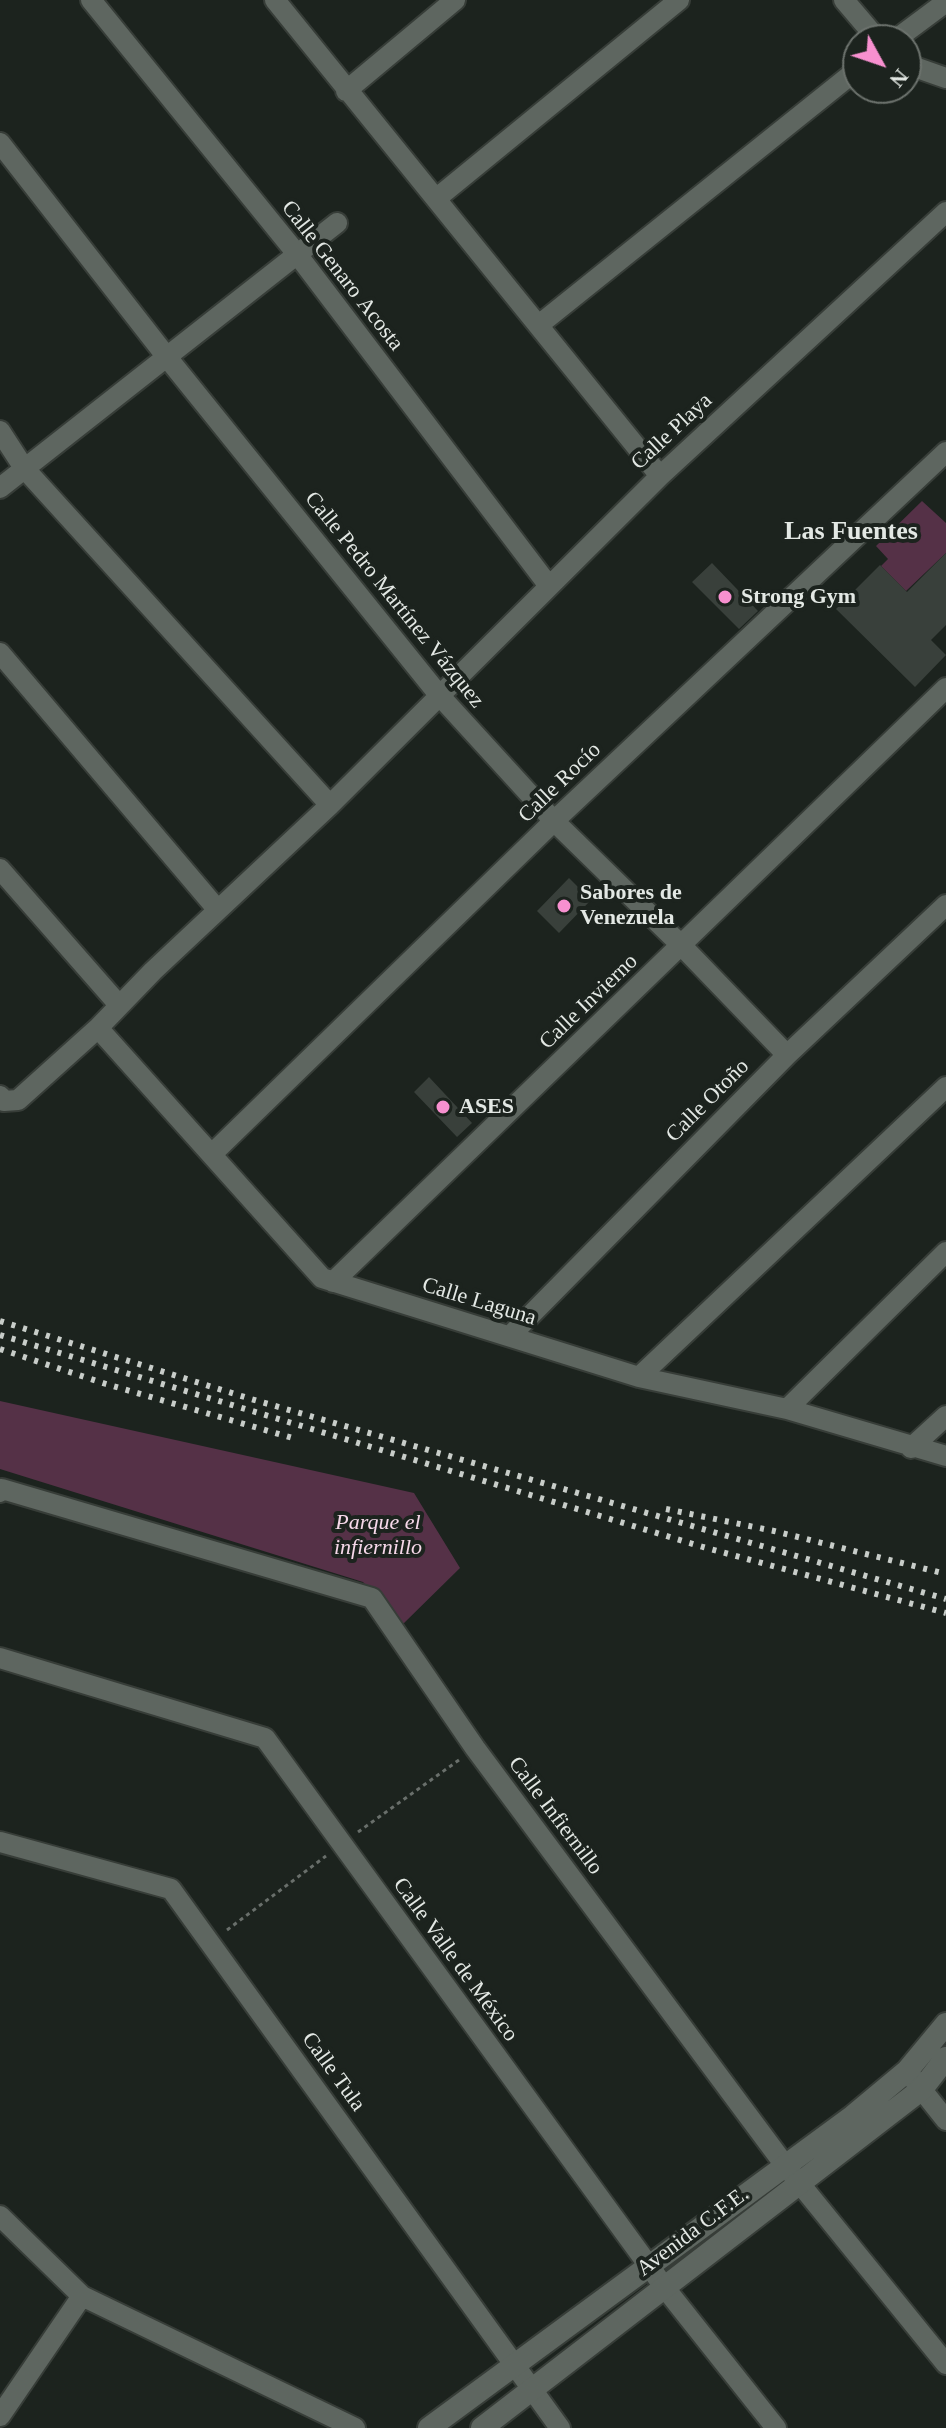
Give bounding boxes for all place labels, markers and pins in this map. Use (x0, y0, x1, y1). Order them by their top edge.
place label: Strong Gym (741, 584, 856, 610)
marker: Strong Gym (716, 588, 734, 606)
place label: Sabores de Venezuela (580, 880, 682, 932)
marker: Sabores de Venezuela (555, 897, 573, 915)
place label: ASES (459, 1094, 514, 1120)
marker: ASES (434, 1098, 452, 1116)

